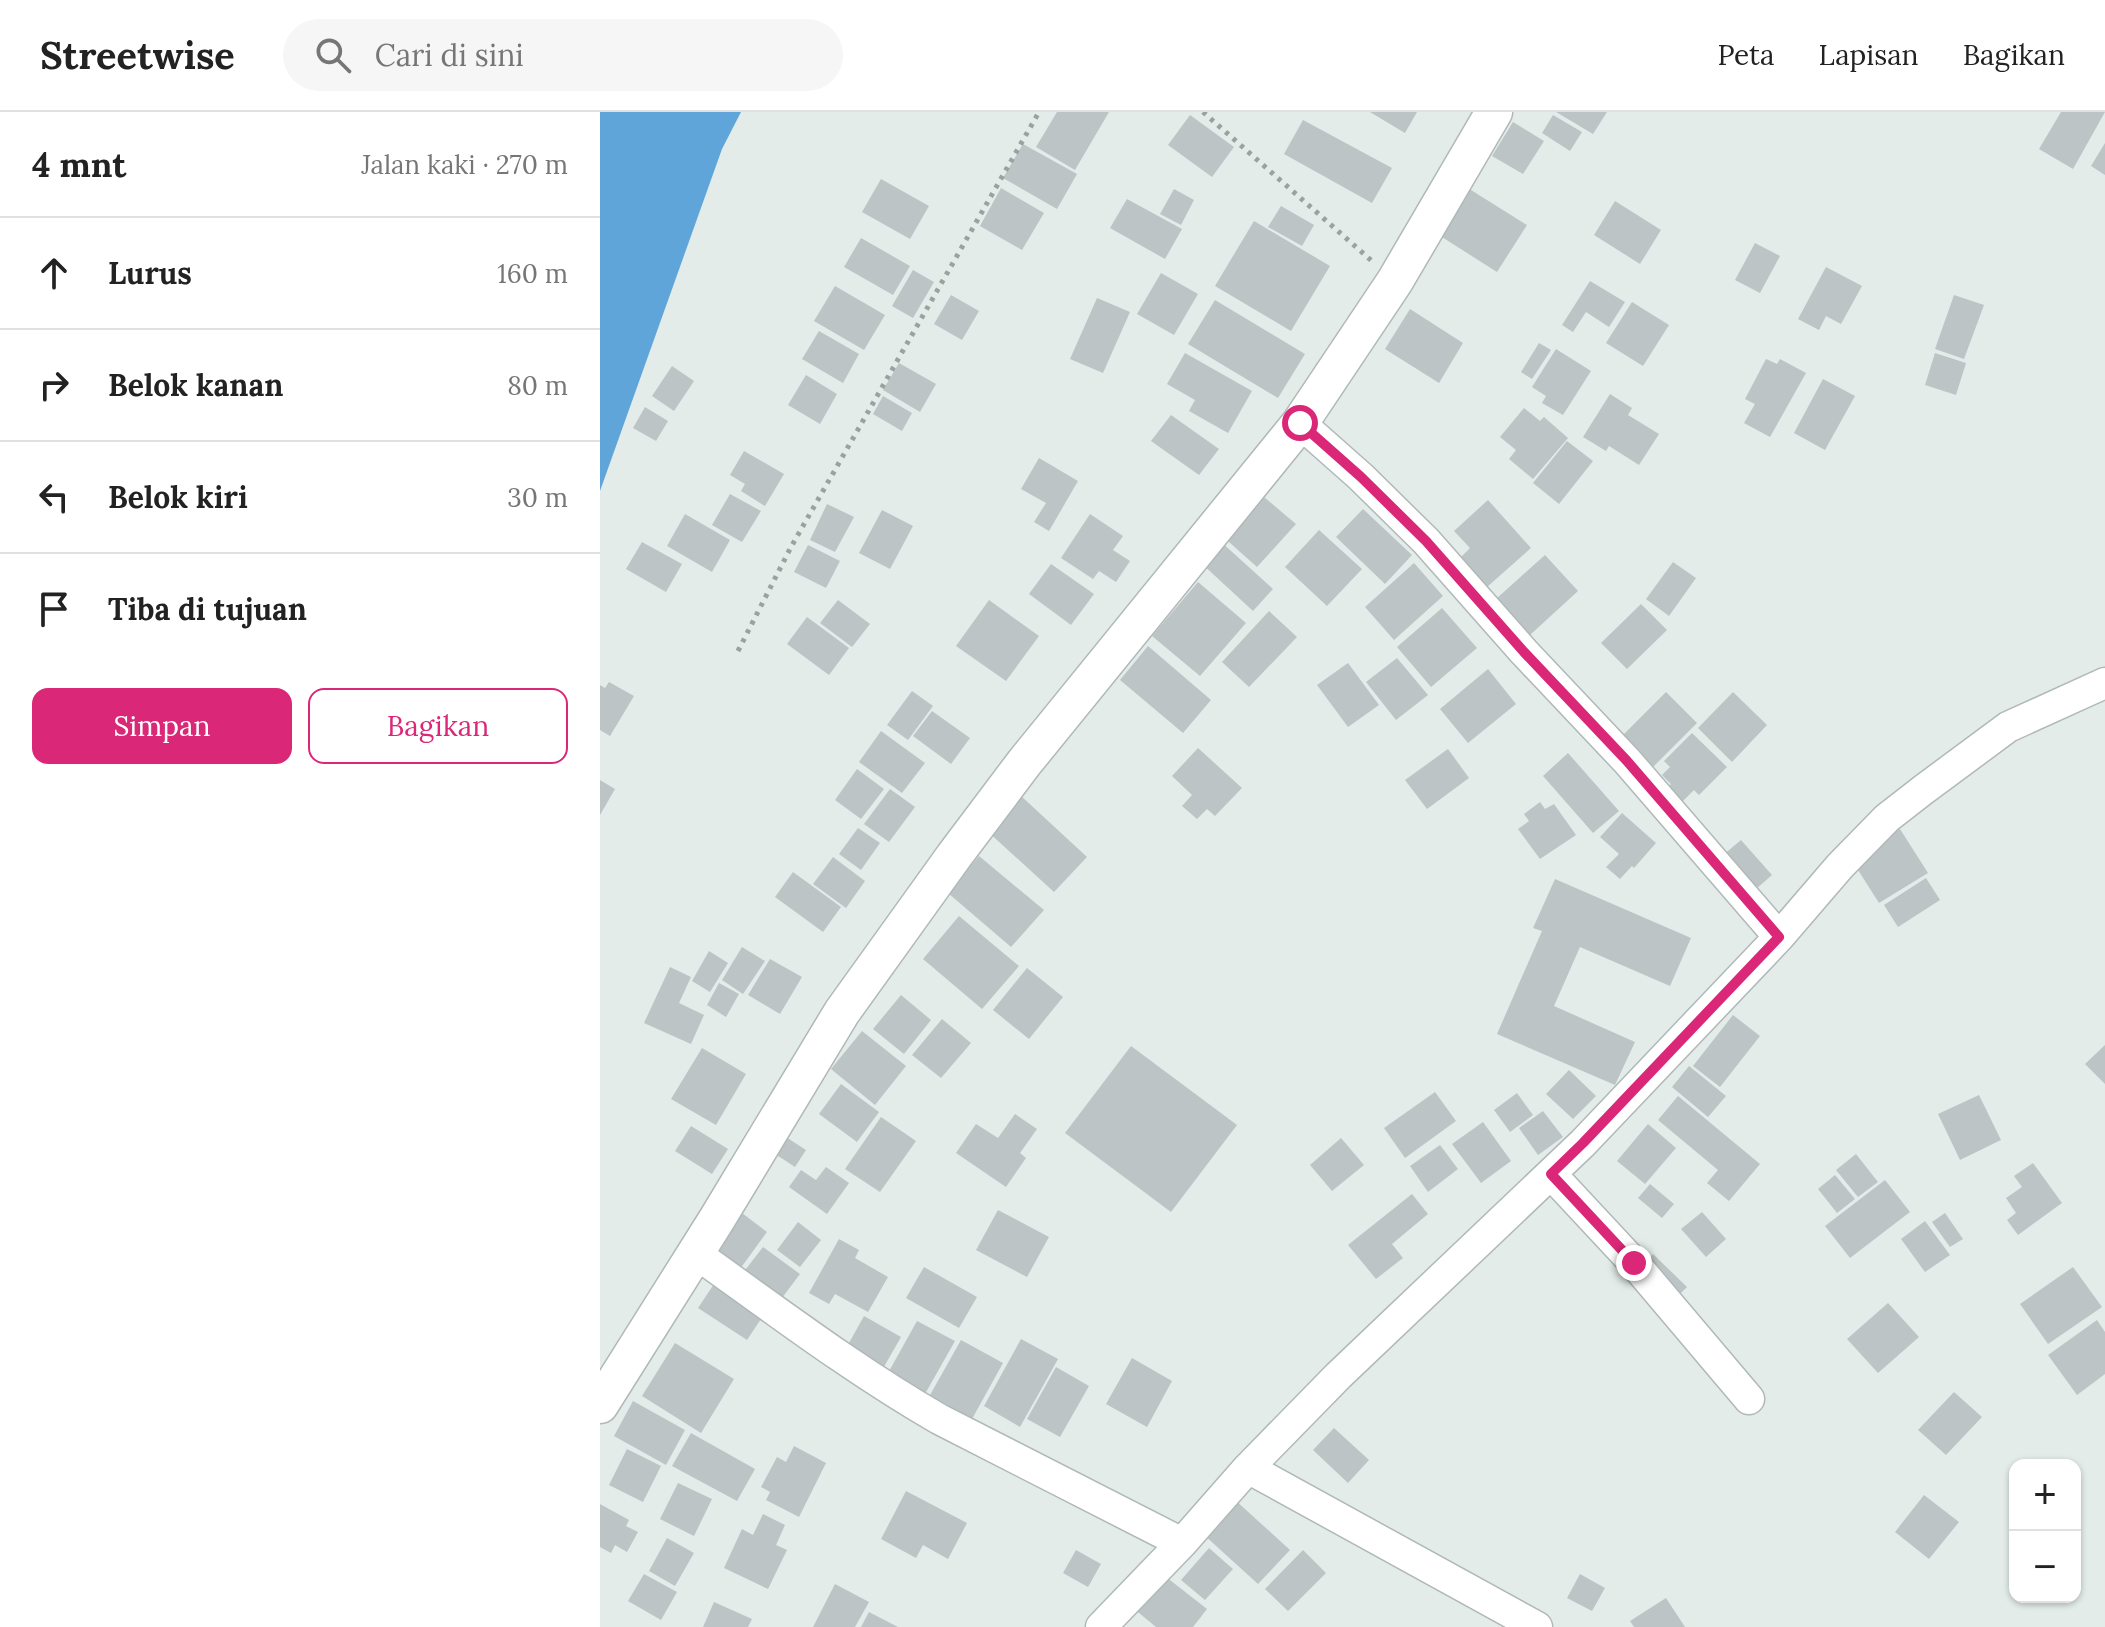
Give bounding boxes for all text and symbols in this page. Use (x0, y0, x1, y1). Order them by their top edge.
search box (283, 19, 843, 91)
text: Streetwise (40, 31, 235, 79)
icon: search (311, 33, 355, 77)
text: Cari di sini (375, 36, 524, 74)
text: Peta (1717, 37, 1774, 73)
text: Lapisan (1818, 37, 1919, 73)
text: Bagikan (1963, 37, 2065, 73)
text: 4 mnt (32, 143, 126, 186)
text: Jalan kaki · 270 m (361, 148, 568, 181)
icon: ahead (32, 251, 76, 295)
text: Lurus (108, 254, 192, 292)
text: 160 m (497, 257, 568, 290)
icon: right (32, 363, 76, 407)
text: Belok kanan (108, 366, 283, 404)
text: 80 m (507, 369, 568, 402)
route start (1282, 405, 1318, 441)
icon: left (32, 475, 76, 519)
text: Belok kiri (108, 478, 248, 516)
text: 30 m (507, 481, 568, 514)
icon: arrive (32, 587, 76, 631)
text: Tiba di tujuan (108, 590, 307, 628)
button: Simpan (32, 688, 292, 764)
button: Bagikan (308, 688, 568, 764)
route end (1616, 1245, 1652, 1281)
map controls (2009, 1459, 2081, 1603)
button: + (2009, 1459, 2081, 1531)
button: − (2009, 1531, 2081, 1603)

